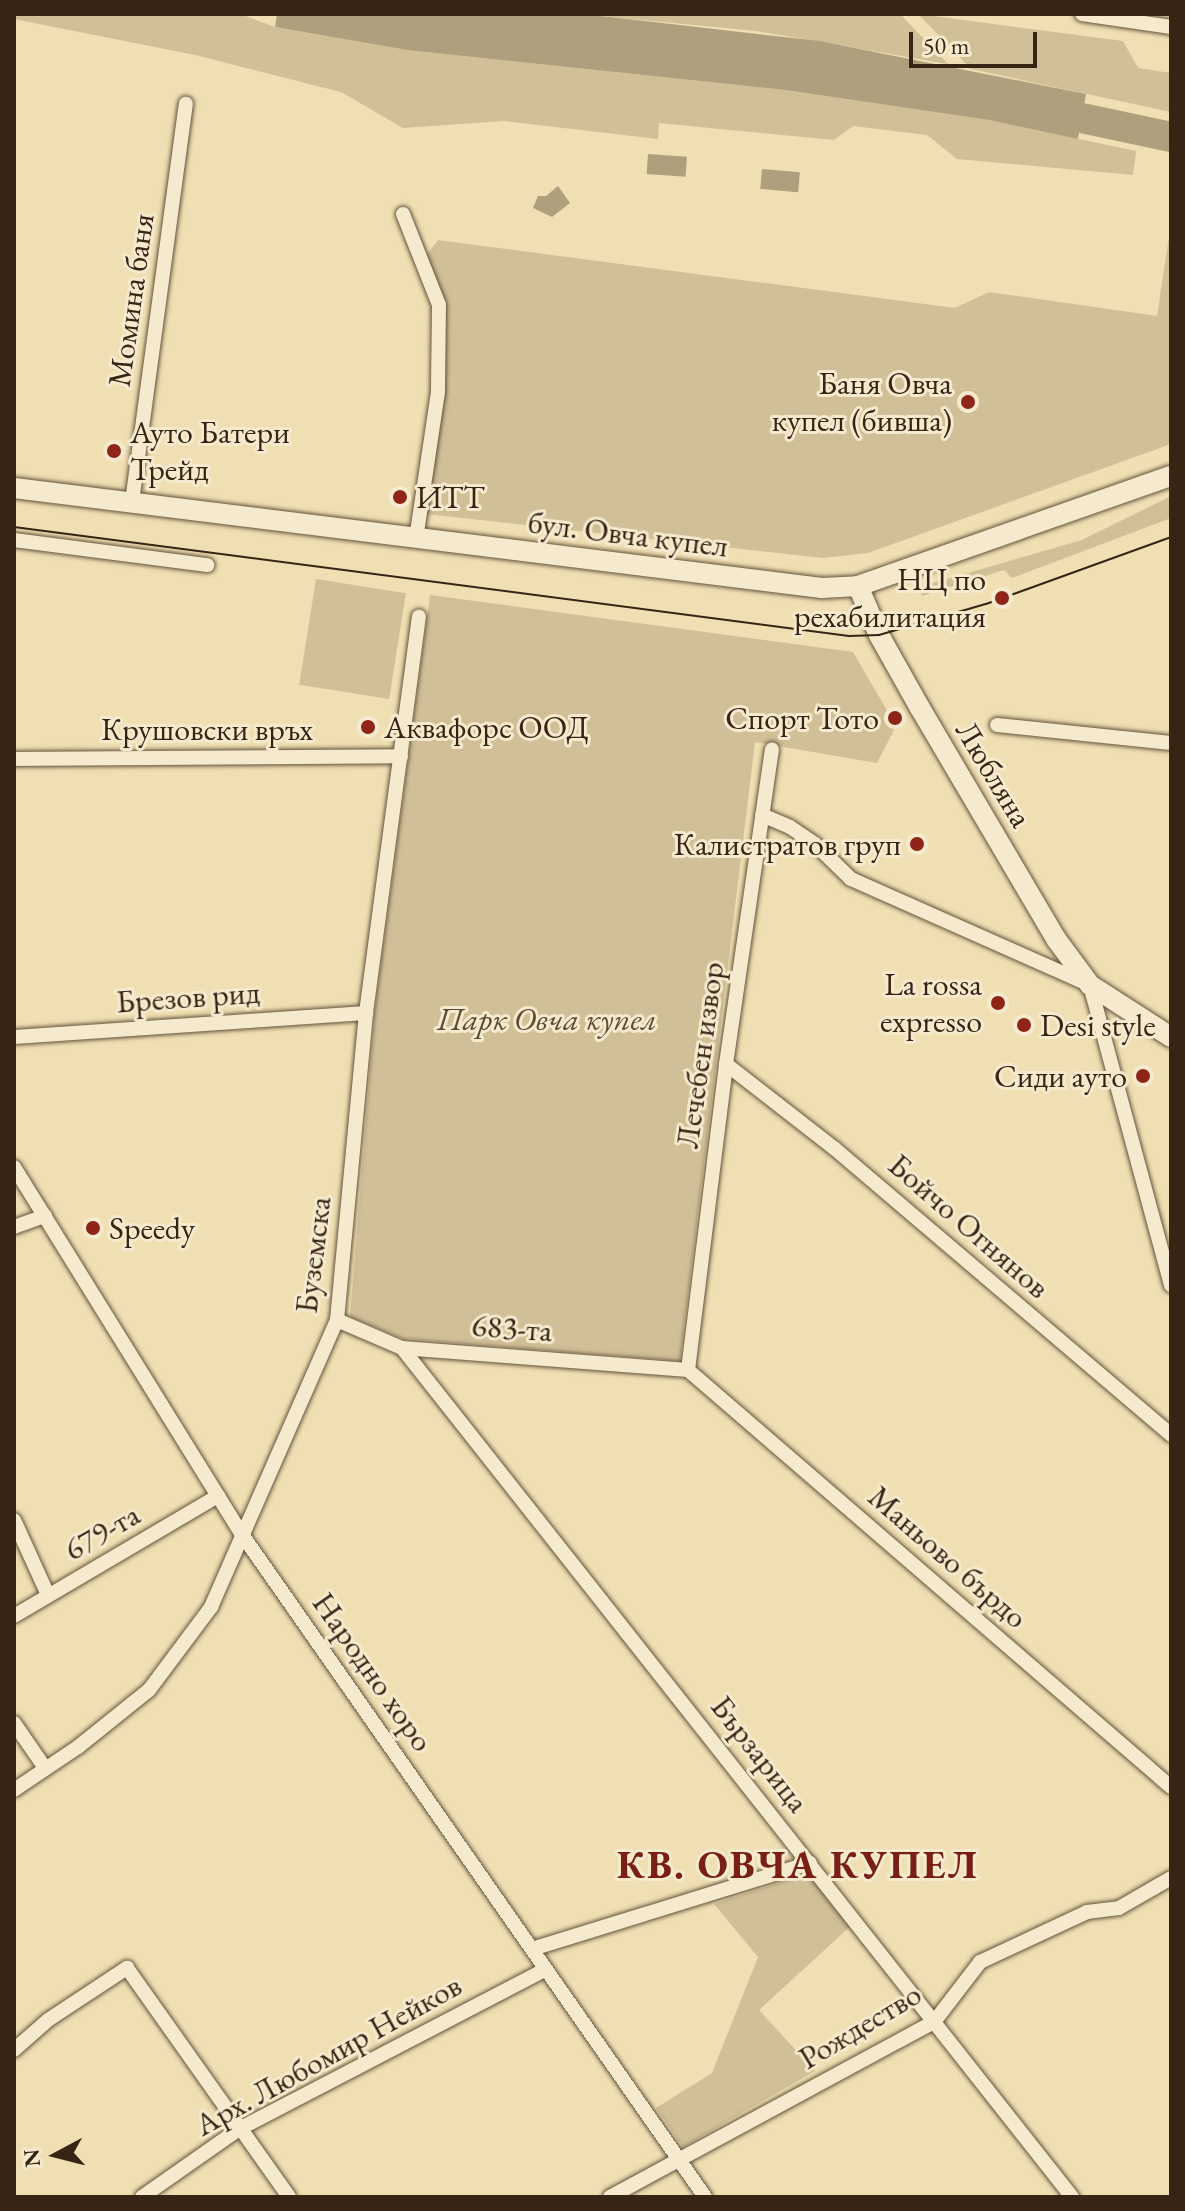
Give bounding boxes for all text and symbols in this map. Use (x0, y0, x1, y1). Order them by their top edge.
scale bar (913, 16, 1041, 66)
text: 50 m (923, 30, 970, 61)
street label: Момина баня (100, 211, 162, 389)
place label: Баня Овча купел (бивша) (772, 365, 952, 440)
marker: Баня Овча купел (бивша) (959, 393, 977, 411)
place label: Ауто Батери Трейд (130, 414, 290, 489)
marker: Ауто Батери Трейд (105, 442, 123, 460)
place label: ИТТ (416, 478, 485, 516)
marker: ИТТ (391, 488, 409, 506)
street label: бул. Овча купел (526, 503, 730, 565)
place label: НЦ по рехабилитация (794, 561, 986, 636)
marker: НЦ по рехабилитация (993, 589, 1011, 607)
place label: Спорт Тото (725, 699, 879, 737)
place label: Аквафорс ООД (384, 708, 589, 746)
marker: Спорт Тото (886, 709, 904, 727)
street label: Крушовски връх (101, 710, 313, 748)
street label: Любляна (947, 714, 1041, 834)
marker: Аквафорс ООД (359, 718, 377, 736)
place label: Калистратов груп (674, 825, 901, 863)
marker: Калистратов груп (908, 835, 926, 853)
street label: Лечебен извор (668, 959, 732, 1151)
place label: La rossa expresso (880, 966, 982, 1041)
street label: Брезов рид (115, 973, 261, 1021)
marker: La rossa expresso (989, 994, 1007, 1012)
park label: Парк Овча купел (437, 1000, 657, 1038)
place label: Desi style (1040, 1006, 1156, 1044)
marker: Desi style (1015, 1016, 1033, 1034)
place label: Сиди ауто (994, 1057, 1127, 1095)
marker: Сиди ауто (1134, 1067, 1152, 1085)
street label: Бойчо Огнянов (881, 1146, 1057, 1306)
street label: Буземска (287, 1195, 339, 1315)
place label: Speedy (109, 1209, 195, 1247)
marker: Speedy (84, 1219, 102, 1237)
street label: 683-та (470, 1306, 554, 1350)
street label: Маньово бърдо (861, 1477, 1035, 1637)
street label: 679-та (57, 1495, 147, 1569)
street label: Народно хоро (304, 1585, 442, 1759)
street label: Бързарица (703, 1688, 817, 1820)
district label: КВ. ОВЧА КУПЕЛ (617, 1840, 979, 1888)
street label: Арх. Любомир Нейков (188, 1966, 468, 2144)
street label: Рождество (792, 1975, 928, 2077)
north arrow (16, 2115, 96, 2195)
text: N (16, 2147, 47, 2169)

